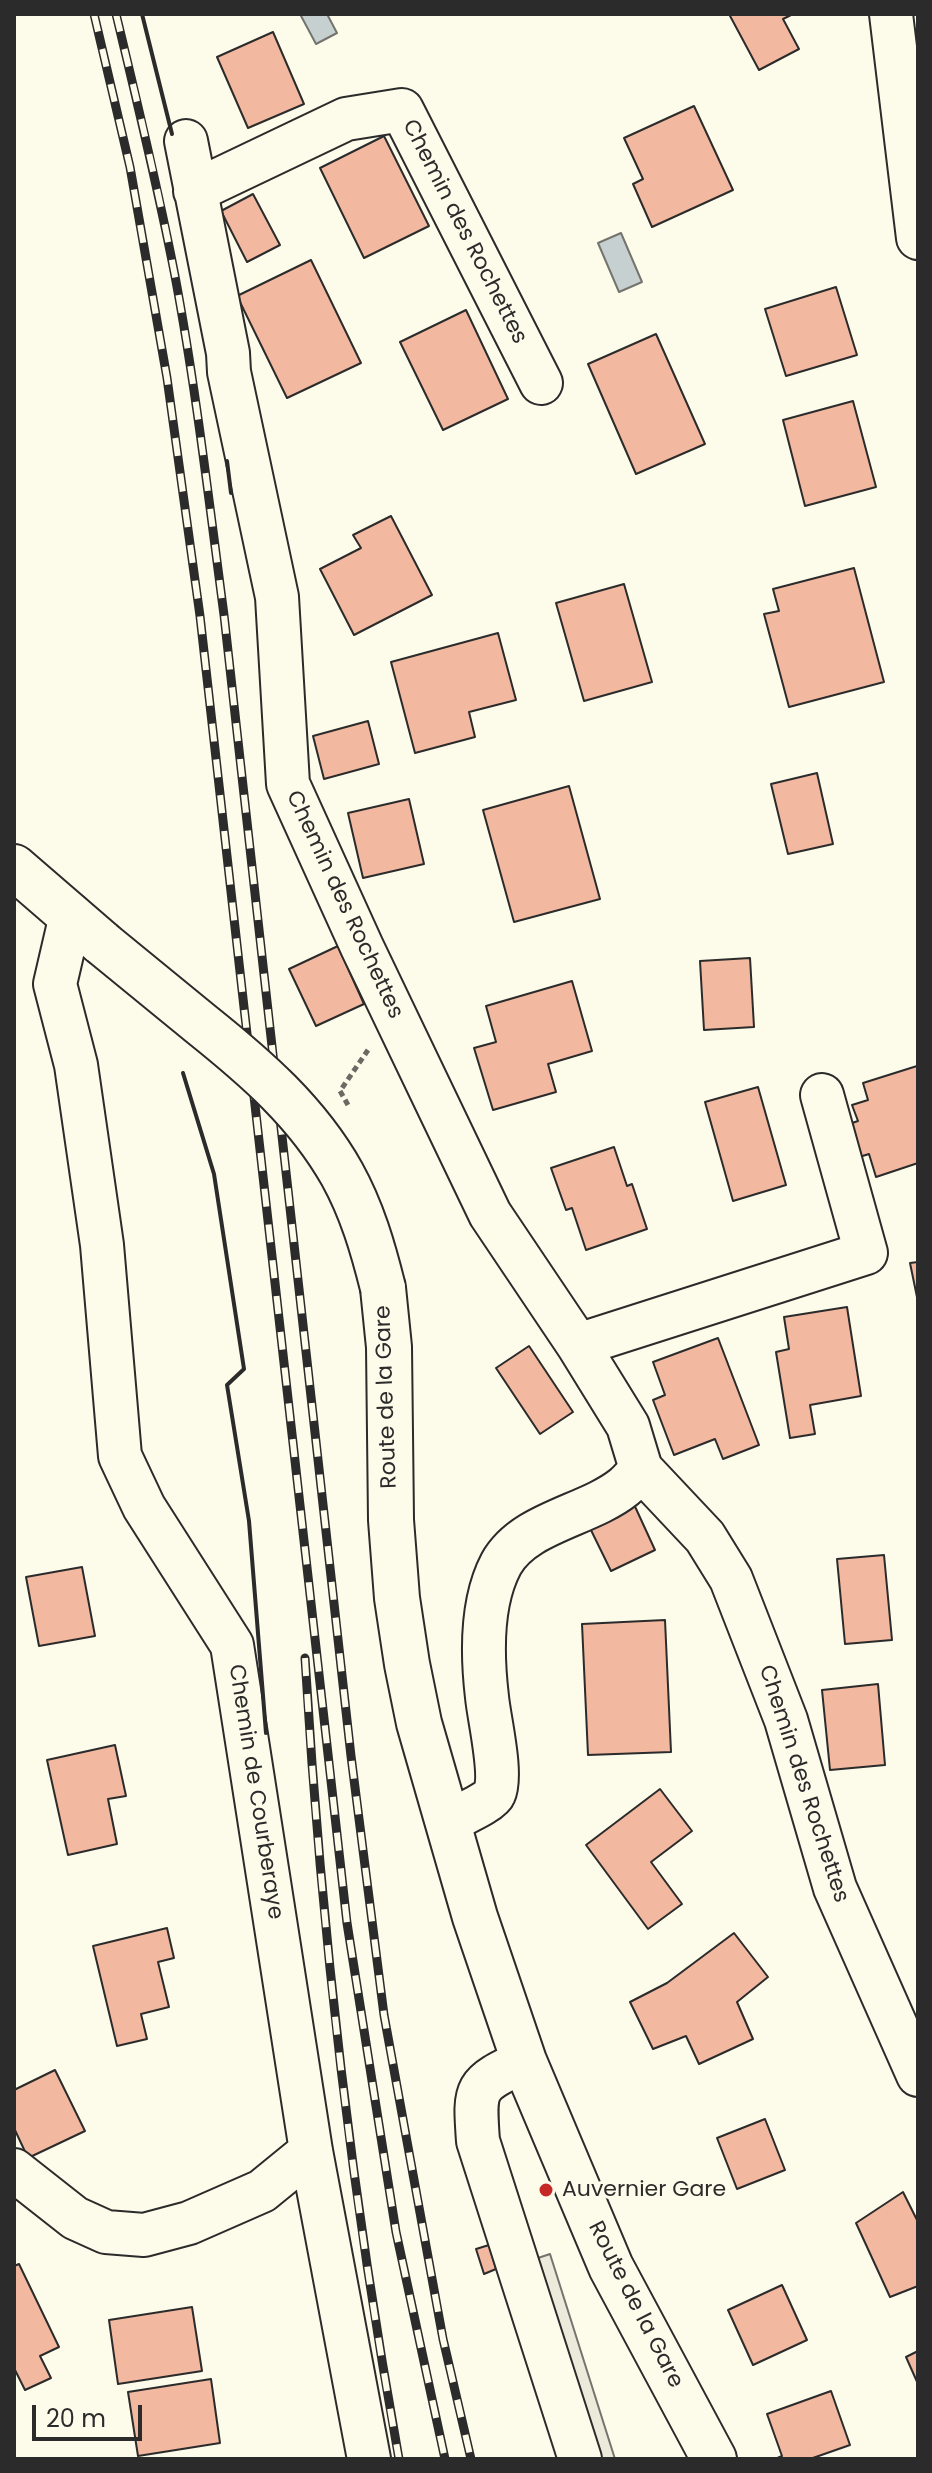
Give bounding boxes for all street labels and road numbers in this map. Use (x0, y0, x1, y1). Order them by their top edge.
street label: Chemin des Rochettes (396, 115, 532, 349)
street label: Chemin des Rochettes (280, 787, 408, 1023)
street label: Route de la Gare (371, 1305, 403, 1489)
street label: Chemin de Courberaye (222, 1662, 288, 1922)
street label: Chemin des Rochettes (752, 1662, 854, 1906)
street label: Route de la Gare (582, 2217, 688, 2393)

